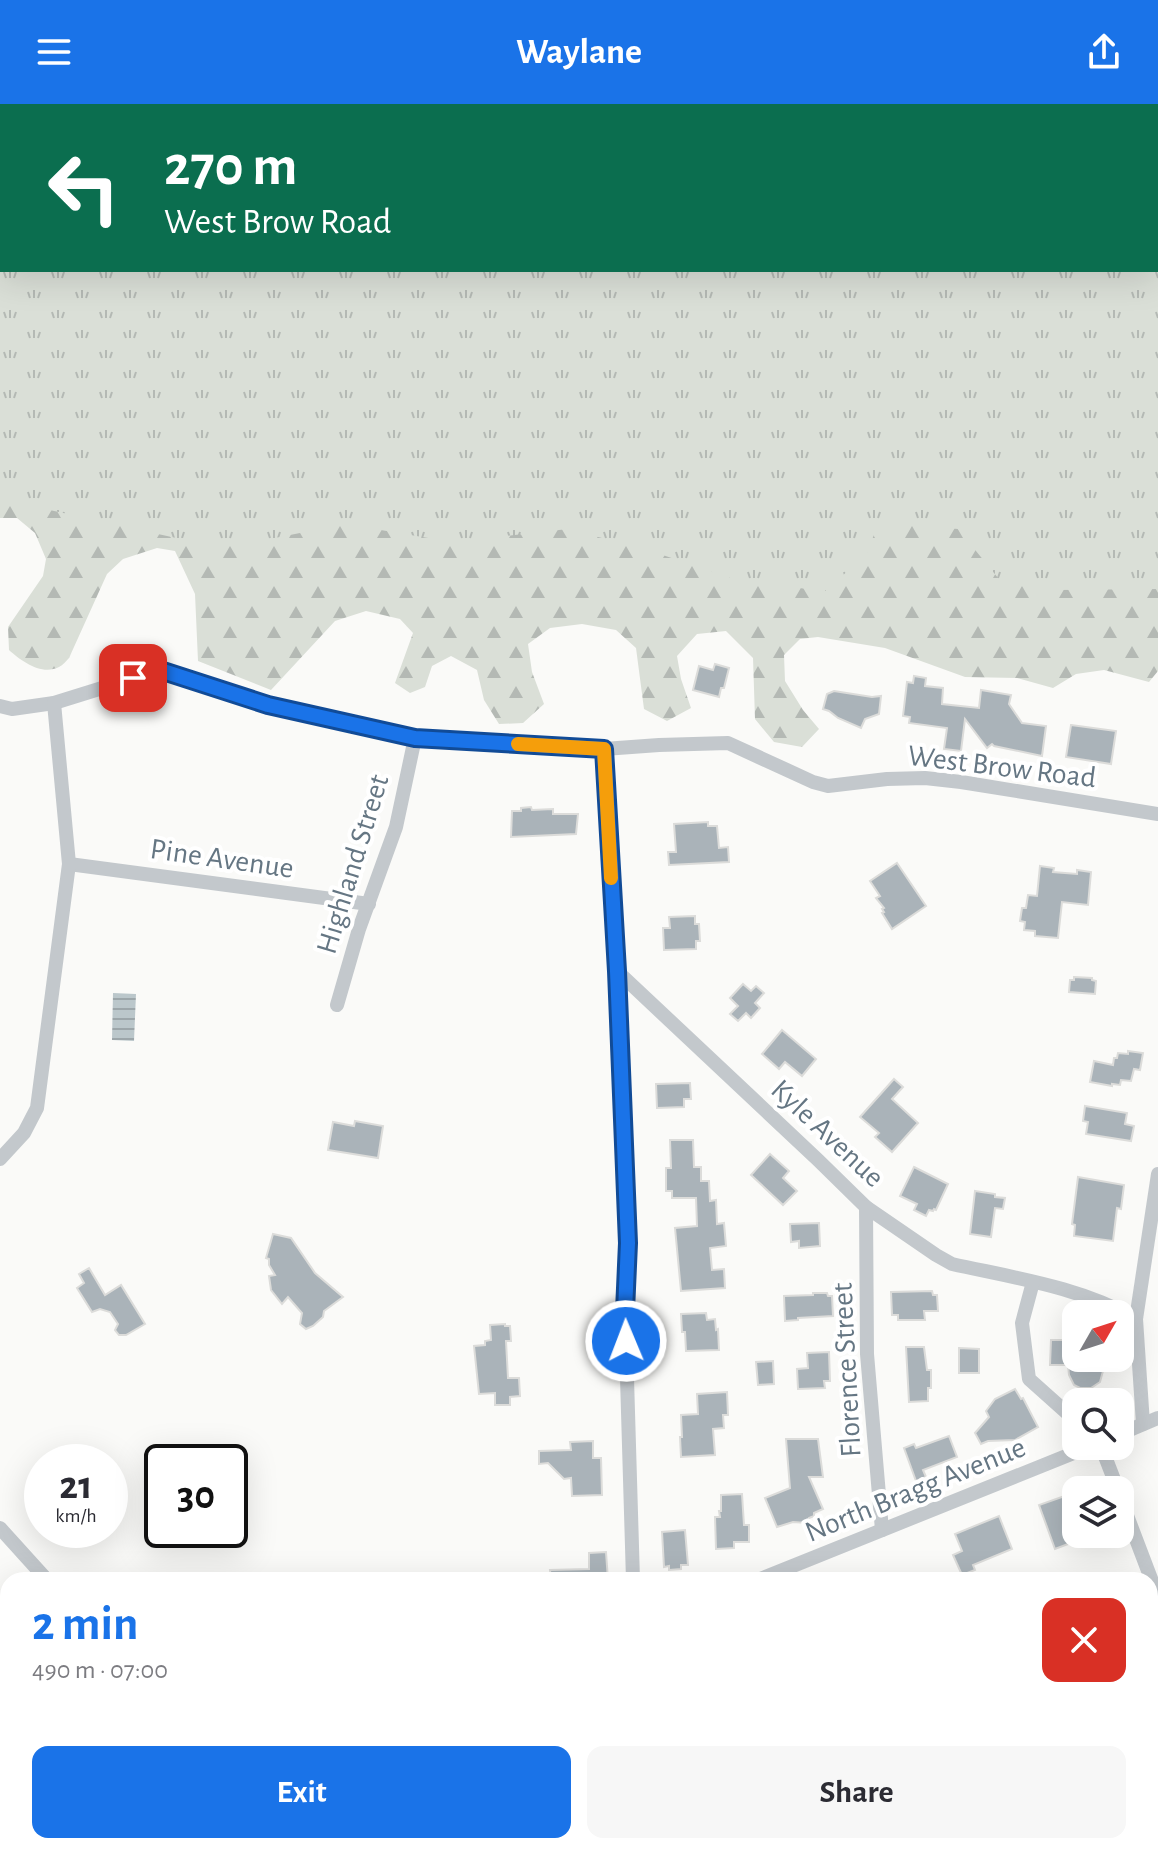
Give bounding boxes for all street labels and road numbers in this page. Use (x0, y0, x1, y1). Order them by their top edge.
street label: West Brow Road (906, 741, 1098, 793)
street label: Highland Street (311, 771, 395, 957)
street label: Pine Avenue (148, 834, 296, 884)
street label: Kyle Avenue (765, 1074, 889, 1193)
street label: Florence Street (827, 1281, 867, 1458)
street label: North Bragg Avenue (801, 1432, 1030, 1548)

